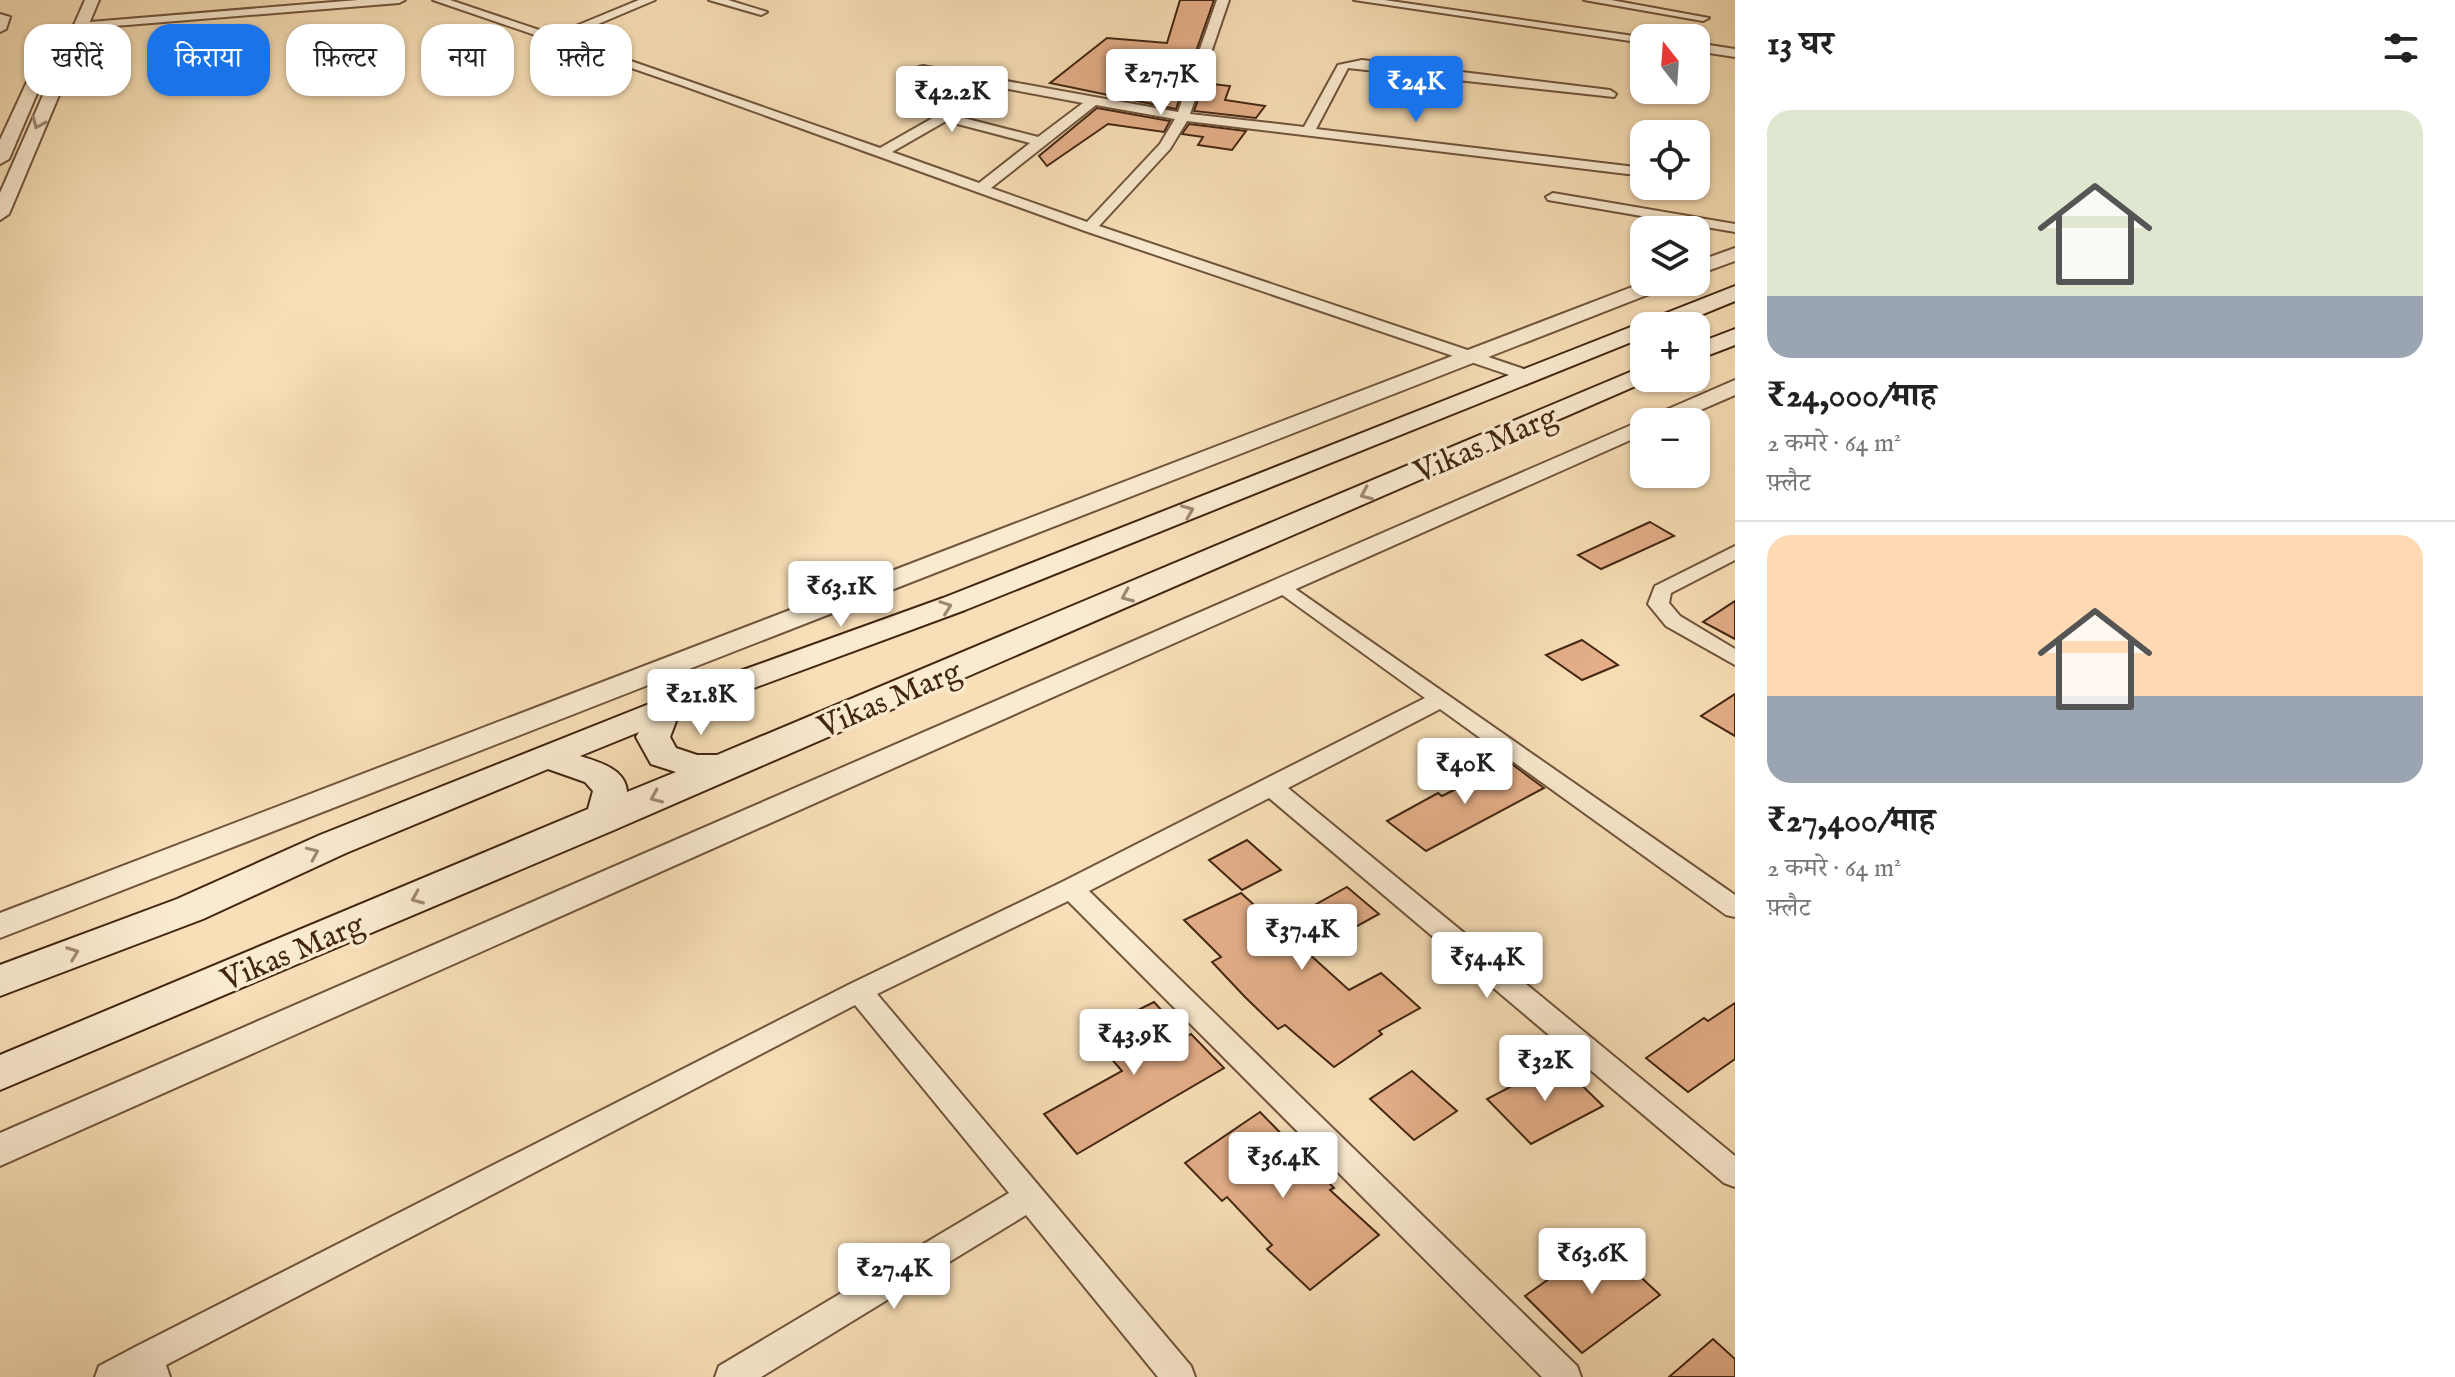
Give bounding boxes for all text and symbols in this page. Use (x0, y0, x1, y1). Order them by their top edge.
text: 13 घर (1767, 23, 1834, 66)
chip: खरीदें (24, 24, 131, 96)
chip: किराया (147, 24, 270, 96)
chip: फ़िल्टर (286, 24, 405, 96)
chip: नया (421, 24, 514, 96)
chip: फ़्लैट (530, 24, 632, 96)
north arrow (1630, 24, 1710, 104)
map controls (1630, 24, 1710, 488)
icon: filters (2379, 26, 2423, 70)
pin: ₹27.7K (1096, 49, 1226, 117)
pin: ₹24K (1369, 56, 1463, 124)
text: ₹27.7K (1124, 58, 1198, 91)
text: ₹24K (1387, 65, 1445, 98)
pin: ₹42.2K (887, 66, 1017, 134)
text: ₹42.2K (914, 75, 990, 108)
one-way arrow (32, 114, 48, 129)
button: locate (1630, 120, 1710, 200)
icon: home (2023, 162, 2167, 306)
button: layers (1630, 216, 1710, 296)
button: + (1630, 312, 1710, 392)
text: ₹24,000/माह (1767, 375, 1936, 418)
street label: Vikas Marg (1407, 397, 1564, 494)
button: − (1630, 408, 1710, 488)
text: 2 कमरे · 64 m² (1767, 427, 1901, 460)
text: फ़्लैट (1767, 467, 1810, 500)
one-way arrow (1360, 485, 1374, 501)
one-way arrow (1180, 504, 1194, 521)
pin: ₹63.1K (776, 561, 906, 629)
text: ₹63.1K (806, 570, 876, 603)
one-way arrow (1121, 587, 1135, 603)
icon: home (2023, 587, 2167, 731)
one-way arrow (939, 600, 953, 617)
street label: Vikas Marg (811, 652, 968, 749)
pin: ₹21.8K (636, 669, 766, 737)
text: ₹21.8K (665, 678, 737, 711)
pin: ₹40K (1418, 738, 1512, 806)
text: ₹40K (1435, 747, 1495, 780)
one-way arrow (650, 788, 665, 804)
text: ₹27,400/माह (1767, 800, 1935, 843)
one-way arrow (304, 847, 319, 863)
text: 2 कमरे · 64 m² (1767, 852, 1901, 885)
one-way arrow (411, 889, 425, 905)
text: फ़्लैट (1767, 892, 1810, 925)
pin: ₹37.4K (1237, 904, 1367, 972)
street label: Vikas Marg (214, 905, 371, 1002)
text: ₹37.4K (1265, 913, 1339, 946)
pin: ₹54.4K (1422, 932, 1552, 1000)
text: ₹54.4K (1450, 941, 1524, 974)
one-way arrow (65, 946, 79, 963)
pin: ₹43.9K (1069, 1009, 1199, 1077)
text: ₹43.9K (1098, 1018, 1170, 1051)
pin: ₹32K (1498, 1035, 1592, 1103)
text: ₹32K (1517, 1044, 1573, 1077)
pin: ₹36.4K (1218, 1132, 1348, 1200)
text: ₹36.4K (1247, 1141, 1319, 1174)
pin: ₹63.6K (1527, 1228, 1657, 1296)
text: ₹63.6K (1557, 1237, 1627, 1270)
pin: ₹27.4K (829, 1243, 959, 1311)
text: ₹27.4K (856, 1252, 932, 1285)

